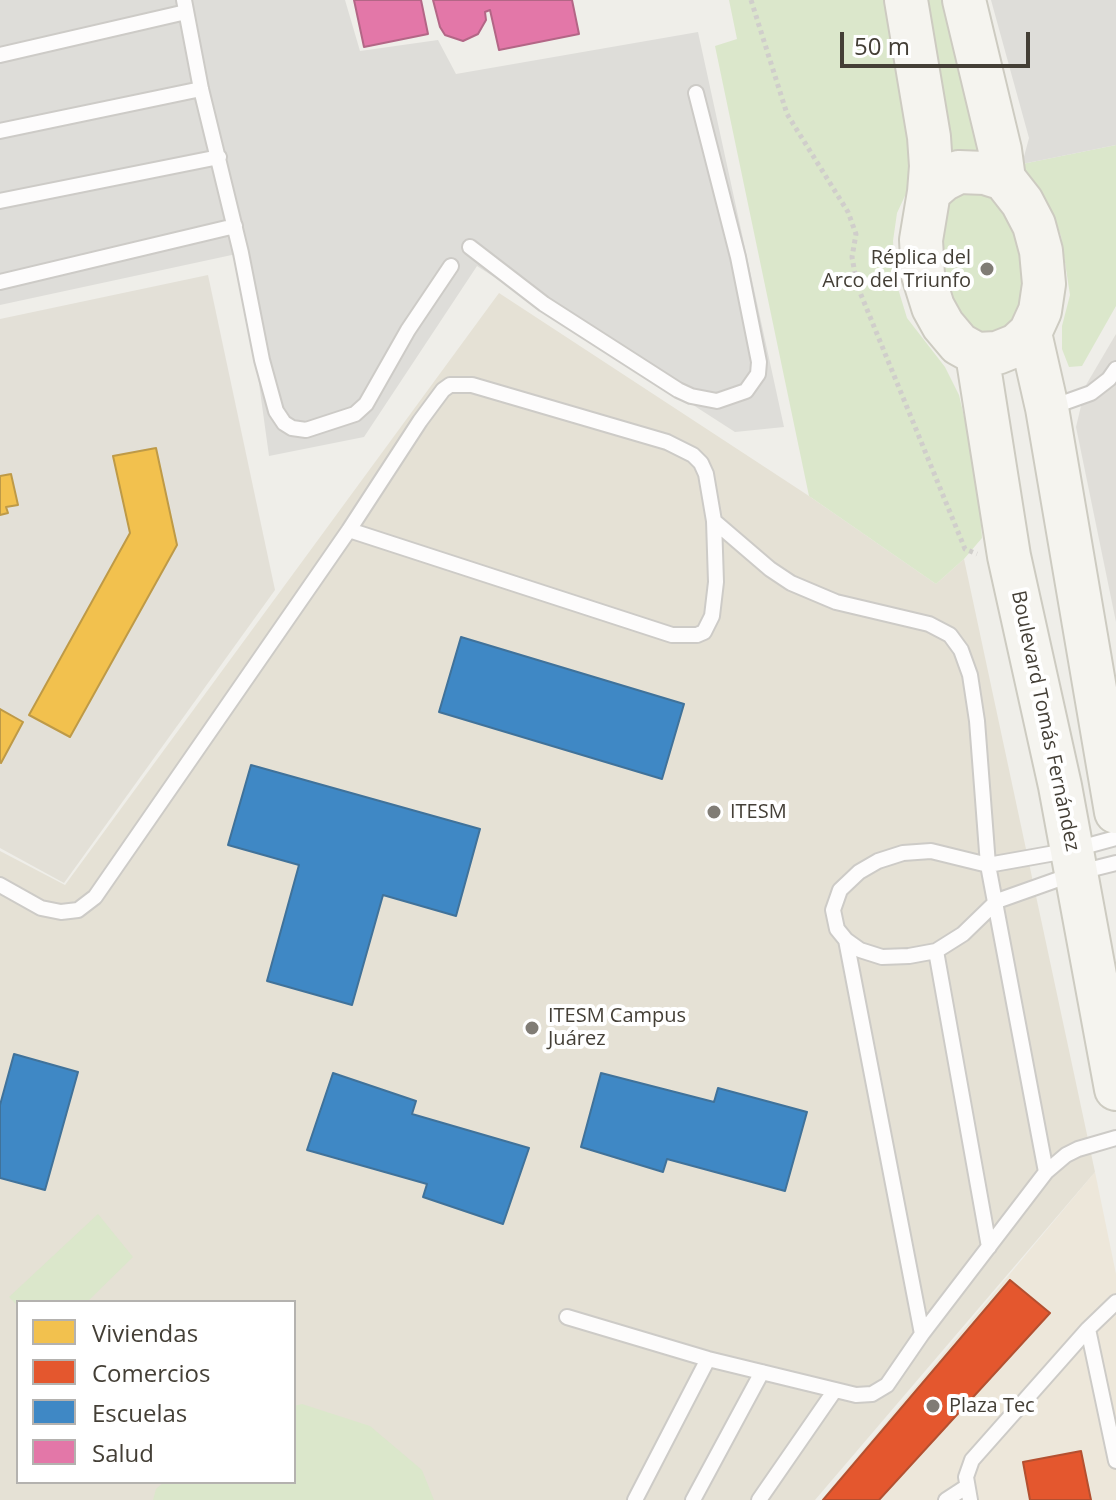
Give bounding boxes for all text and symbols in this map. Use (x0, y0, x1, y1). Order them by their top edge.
scale bar (844, 16, 1034, 66)
text: 50 m (854, 29, 910, 62)
place label: Réplica del Arco del Triunfo (822, 246, 971, 293)
marker: Réplica del Arco del Triunfo (978, 260, 996, 278)
street label: Boulevard Tomás Fernández (1006, 588, 1084, 854)
place label: ITESM (730, 800, 787, 824)
marker: ITESM (705, 803, 723, 821)
place label: ITESM Campus Juárez (548, 1004, 686, 1051)
marker: ITESM Campus Juárez (523, 1019, 541, 1037)
legend (16, 1300, 296, 1484)
text: Viviendas (92, 1316, 198, 1349)
text: Comercios (92, 1356, 211, 1389)
place label: Plaza Tec (949, 1394, 1035, 1418)
text: Escuelas (92, 1396, 187, 1429)
marker: Plaza Tec (924, 1397, 942, 1415)
text: Salud (92, 1436, 154, 1469)

